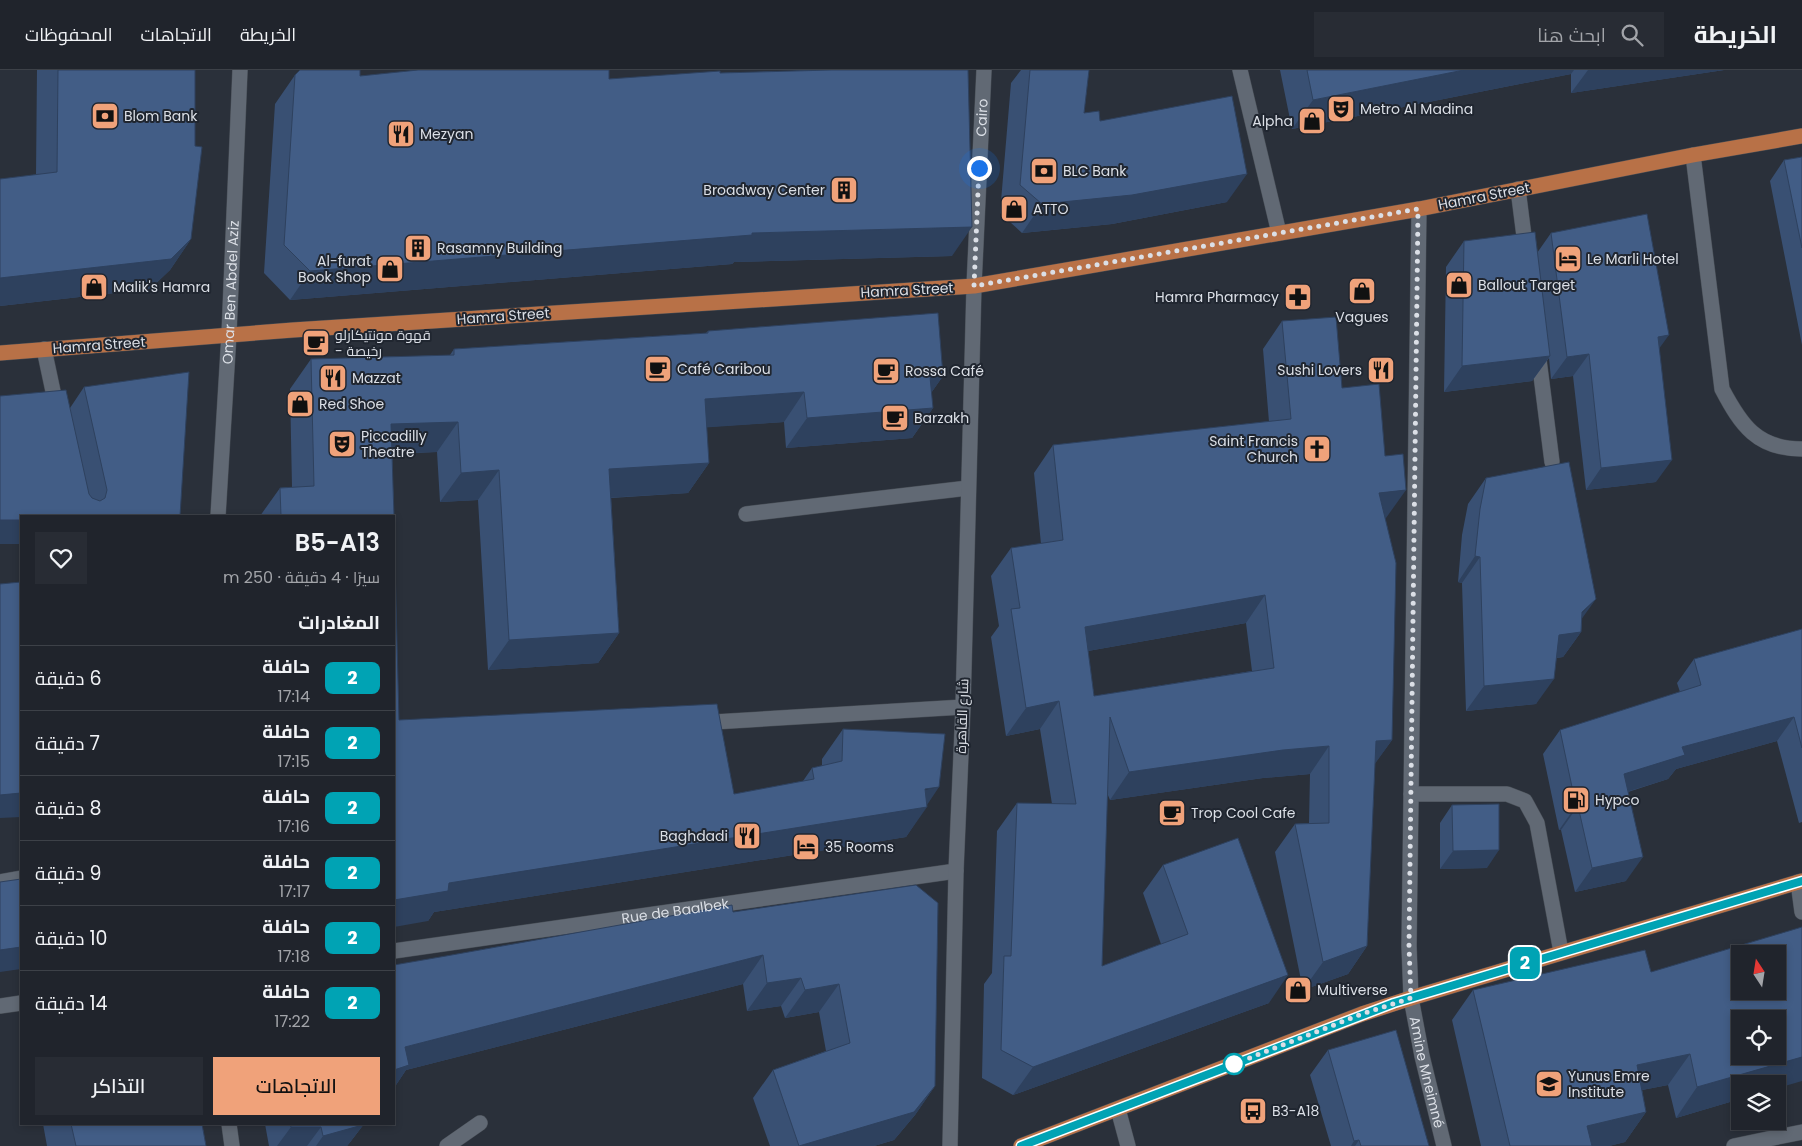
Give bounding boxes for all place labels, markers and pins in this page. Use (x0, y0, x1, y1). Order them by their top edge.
theatre icon: Metro Al Madina (1326, 94, 1356, 124)
place label: Metro Al Madina (1360, 99, 1473, 119)
bank icon: Blom Bank (90, 101, 120, 131)
place label: Blom Bank (124, 106, 198, 126)
shop icon: Alpha (1297, 106, 1327, 136)
place label: Alpha (1252, 111, 1293, 131)
restaurant icon: Mezyan (386, 119, 416, 149)
place label: Mezyan (420, 124, 473, 144)
bank icon: BLC Bank (1029, 156, 1059, 186)
place label: BLC Bank (1063, 161, 1127, 181)
building icon: Broadway Center (829, 175, 859, 205)
place label: Broadway Center (703, 180, 825, 200)
shop icon: ATTO (999, 194, 1029, 224)
place label: ATTO (1033, 199, 1069, 219)
building icon: Rasamny Building (403, 233, 433, 263)
place label: Rasamny Building (437, 238, 563, 258)
hotel icon: Le Marli Hotel (1553, 244, 1583, 274)
place label: Le Marli Hotel (1587, 249, 1679, 269)
place label: Al-furat Book Shop (298, 251, 371, 287)
shop icon: Al-furat Book Shop (375, 254, 405, 284)
shop icon: Ballout Target (1444, 270, 1474, 300)
shop icon: Malik's Hamra (79, 272, 109, 302)
place label: Ballout Target (1478, 275, 1575, 295)
shop icon: Vagues (1347, 276, 1377, 306)
place label: Malik's Hamra (113, 277, 210, 297)
pharmacy icon: Hamra Pharmacy (1283, 282, 1313, 312)
place label: Hamra Pharmacy (1155, 287, 1279, 307)
place label: Vagues (1335, 307, 1389, 327)
place label: قهوة مونتيكارلو - رخيصة (335, 325, 431, 361)
cafe icon: قهوة مونتيكارلو - رخيصة (301, 328, 331, 358)
cafe icon: Café Caribou (643, 354, 673, 384)
restaurant icon: Sushi Lovers (1366, 355, 1396, 385)
cafe icon: Rossa Café (871, 356, 901, 386)
place label: Café Caribou (677, 359, 771, 379)
place label: Sushi Lovers (1277, 360, 1362, 380)
place label: Rossa Café (905, 361, 984, 381)
restaurant icon: Mazzat (318, 363, 348, 393)
place label: Mazzat (352, 368, 401, 388)
shop icon: Red Shoe (285, 389, 315, 419)
place label: Red Shoe (319, 394, 385, 414)
cafe icon: Barzakh (880, 403, 910, 433)
place label: Barzakh (914, 408, 969, 428)
place label: Piccadilly Theatre (361, 426, 427, 462)
theatre icon: Piccadilly Theatre (327, 429, 357, 459)
place label: Saint Francis Church (1209, 431, 1298, 467)
church icon: Saint Francis Church (1302, 434, 1332, 464)
fuel station icon: Hypco (1561, 785, 1591, 815)
place label: Hypco (1595, 790, 1640, 810)
cafe icon: Trop Cool Cafe (1157, 798, 1187, 828)
place label: Trop Cool Cafe (1191, 803, 1296, 823)
restaurant icon: Baghdadi (732, 821, 762, 851)
place label: Baghdadi (660, 826, 728, 846)
hotel icon: 35 Rooms (791, 832, 821, 862)
place label: 35 Rooms (825, 837, 894, 857)
shop icon: Multiverse (1283, 975, 1313, 1005)
place label: Multiverse (1317, 980, 1388, 1000)
unlabelled marker (1223, 1053, 1245, 1075)
place label: Yunus Emre Institute (1568, 1066, 1650, 1102)
school or university icon: Yunus Emre Institute (1534, 1069, 1564, 1099)
bus stop icon: B3-A18 (1238, 1096, 1268, 1126)
place label: B3-A18 (1272, 1101, 1319, 1121)

